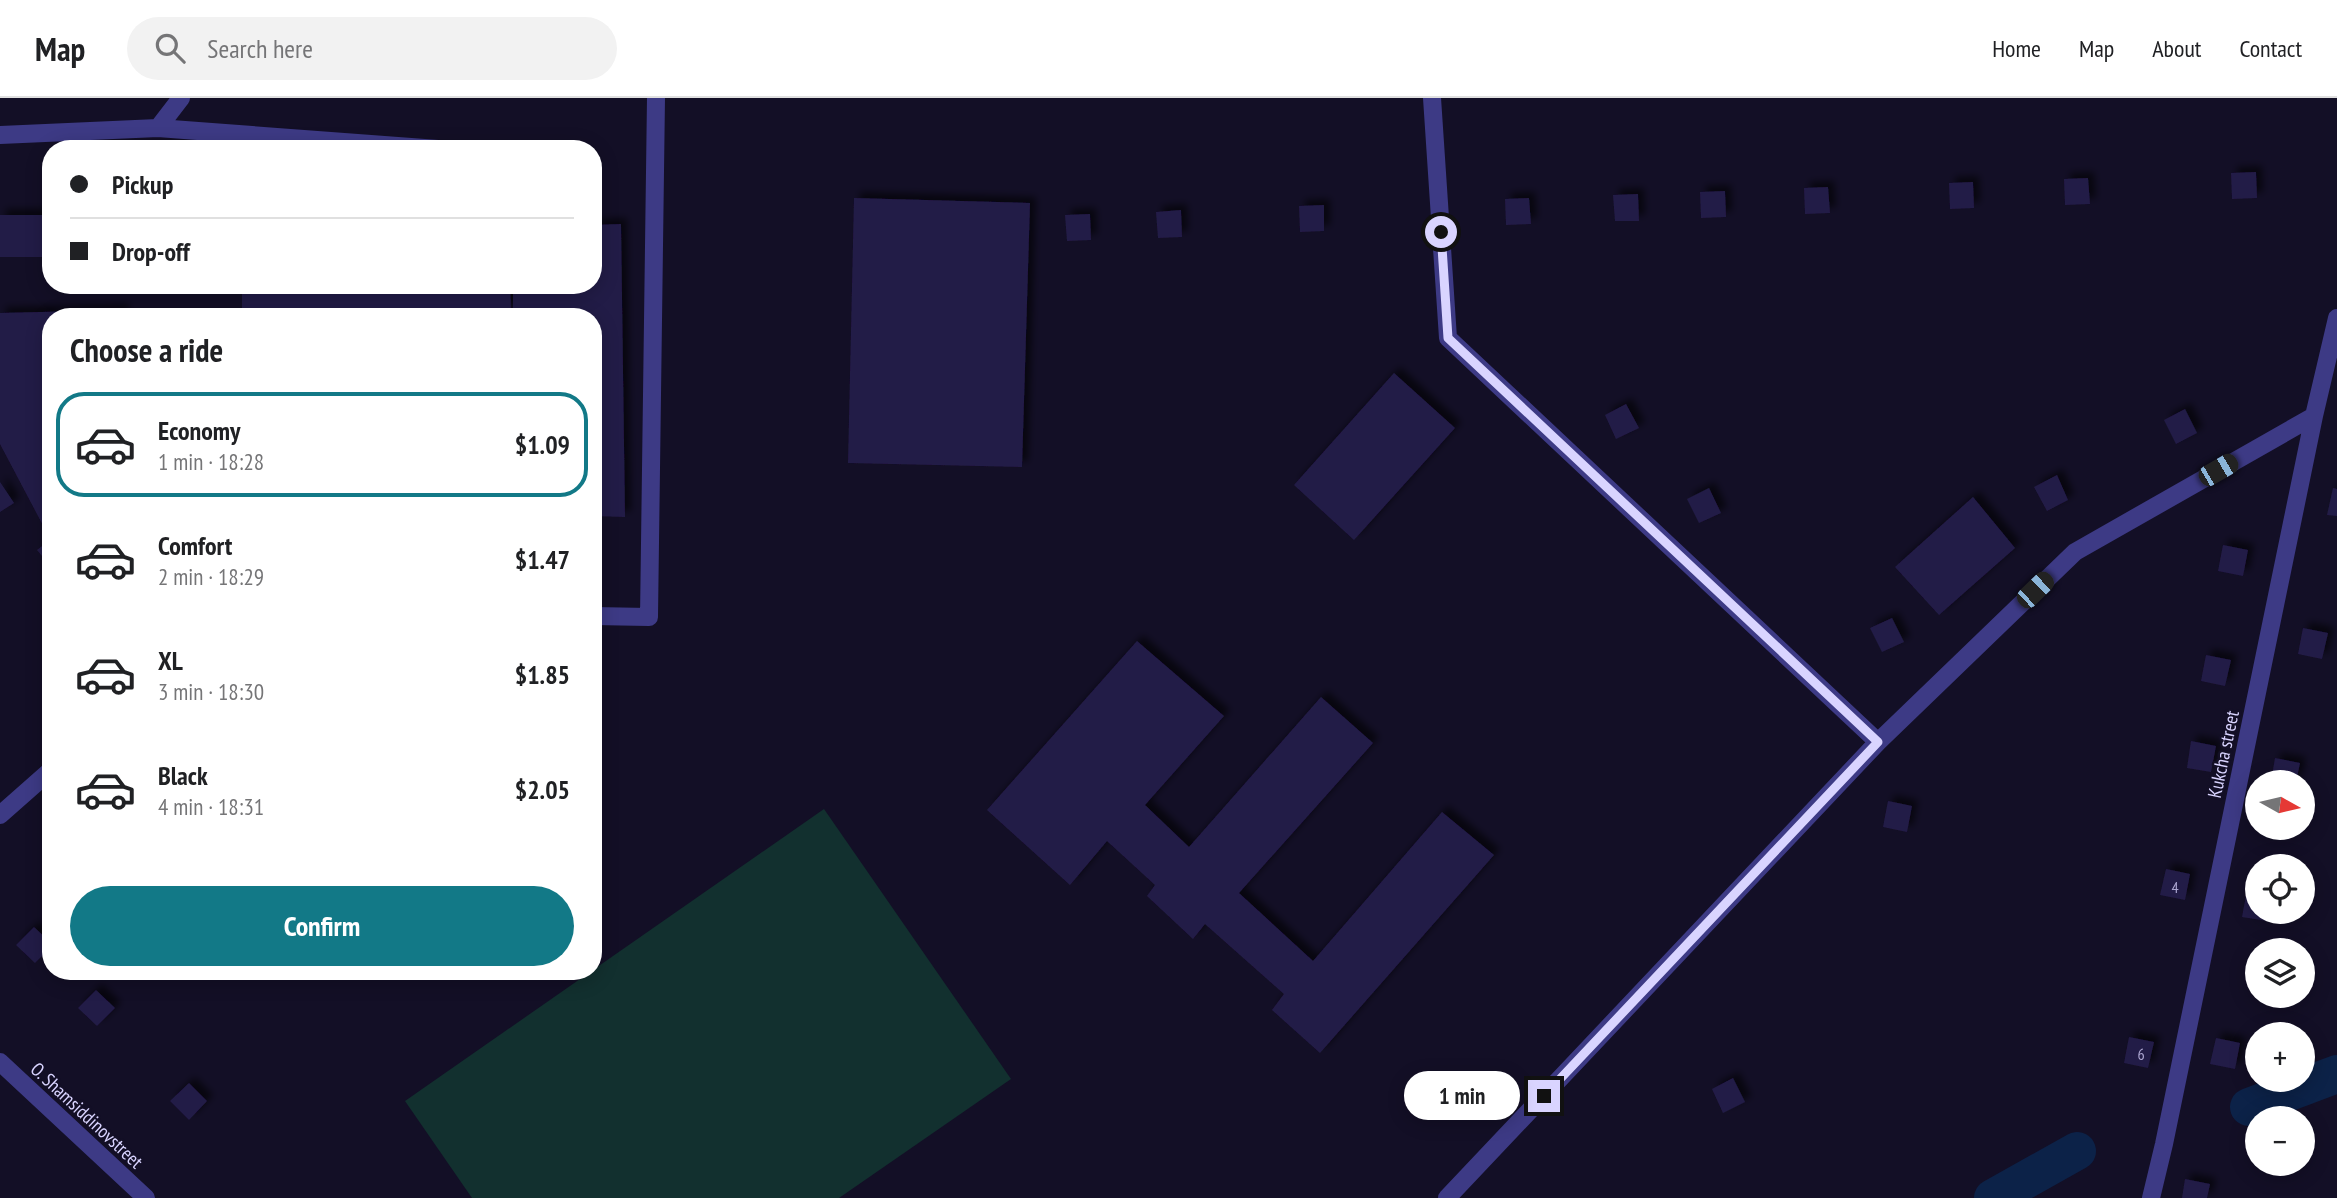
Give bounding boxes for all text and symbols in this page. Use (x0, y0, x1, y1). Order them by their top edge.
search box (127, 17, 617, 80)
text: Map (35, 27, 85, 70)
icon: search (151, 29, 189, 67)
text: Search here (207, 32, 313, 65)
text: Home (1992, 33, 2041, 64)
text: Map (2079, 33, 2114, 64)
text: About (2152, 33, 2201, 64)
text: Contact (2239, 33, 2302, 64)
text: Pickup (112, 168, 173, 201)
route start (1425, 216, 1457, 248)
text: Drop-off (112, 235, 190, 268)
text: Choose a ride (70, 329, 223, 371)
icon: car (74, 413, 137, 476)
text: Economy (158, 414, 240, 447)
text: $1.09 (515, 428, 570, 461)
text: 1 min · 18:28 (158, 447, 264, 476)
car (2195, 450, 2242, 490)
icon: car (74, 528, 137, 591)
text: Comfort (158, 529, 232, 562)
text: $1.47 (515, 543, 570, 576)
text: 2 min · 18:29 (158, 562, 264, 591)
car (2013, 568, 2058, 612)
icon: car (74, 643, 137, 706)
text: XL (158, 644, 183, 677)
text: $1.85 (515, 658, 570, 691)
text: 3 min · 18:30 (158, 677, 264, 706)
street label: Kukcha street (2202, 707, 2244, 800)
icon: car (74, 758, 137, 821)
text: Black (158, 759, 208, 792)
north arrow (2245, 770, 2315, 840)
map controls (2245, 770, 2315, 1176)
text: $2.05 (515, 773, 570, 806)
text: 4 min · 18:31 (158, 792, 264, 821)
button: locate (2245, 854, 2315, 924)
house number: 4 (2171, 877, 2179, 897)
button: Confirm (70, 886, 574, 966)
button: layers (2245, 938, 2315, 1008)
button: + (2245, 1022, 2315, 1092)
house number: 6 (2137, 1044, 2145, 1064)
street label: O. Shamsiddinovstreet (26, 1057, 149, 1174)
callout: 1 min (1404, 1072, 1520, 1121)
route end (1528, 1080, 1560, 1112)
text: 1 min (1439, 1081, 1485, 1110)
button: − (2245, 1106, 2315, 1176)

